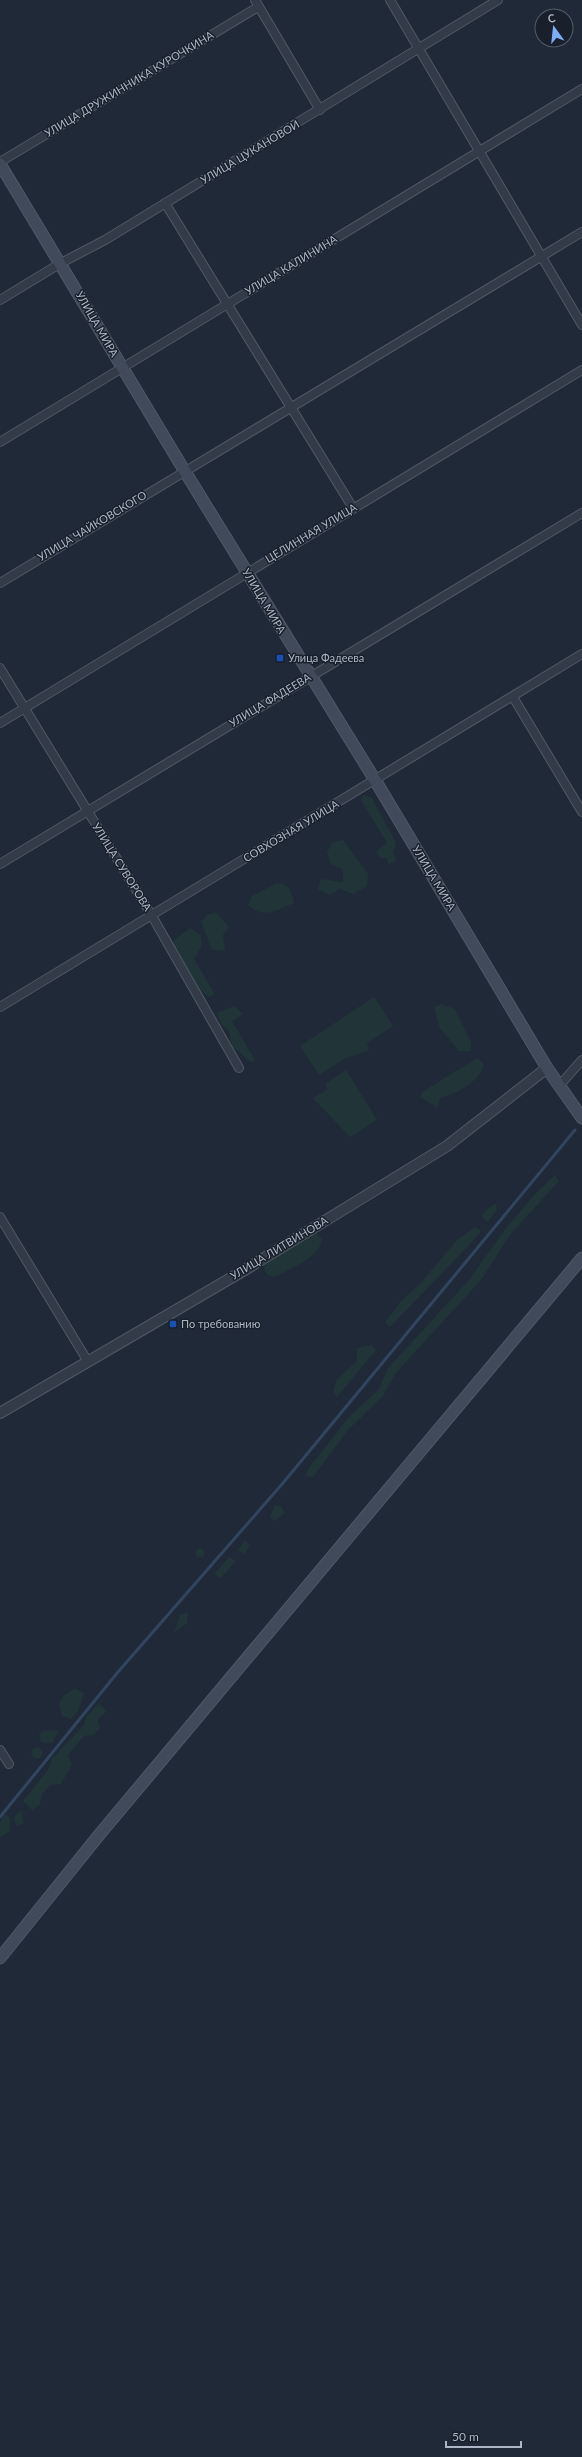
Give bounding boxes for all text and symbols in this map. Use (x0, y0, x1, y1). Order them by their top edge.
north arrow (534, 8, 574, 48)
text: С (546, 10, 557, 25)
street label: УЛИЦА ДРУЖИННИКА КУРОЧКИНА (42, 28, 216, 139)
street label: УЛИЦА ЦУКАНОВОЙ (198, 117, 302, 186)
street label: УЛИЦА КАЛИНИНА (242, 232, 340, 297)
street label: УЛИЦА МИРА (73, 289, 122, 359)
street label: УЛИЦА ЧАЙКОВСКОГО (35, 488, 149, 563)
street label: ЦЕЛИННАЯ УЛИЦА (263, 500, 359, 565)
street label: УЛИЦА МИРА (240, 566, 289, 636)
place label: Улица Фадеева (288, 651, 364, 664)
marker: Улица Фадеева (275, 653, 285, 663)
street label: УЛИЦА ФАДЕЕВА (226, 670, 313, 729)
street label: СОВХОЗНАЯ УЛИЦА (241, 797, 341, 864)
street label: УЛИЦА СУВОРОВА (90, 820, 155, 914)
street label: УЛИЦА МИРА (410, 843, 459, 913)
street label: УЛИЦА ЛИТВИНОВА (228, 1213, 330, 1282)
place label: По требованию (181, 1317, 261, 1330)
marker: По требованию (168, 1319, 178, 1329)
scale bar (446, 2423, 521, 2449)
text: 50 m (452, 2429, 479, 2444)

